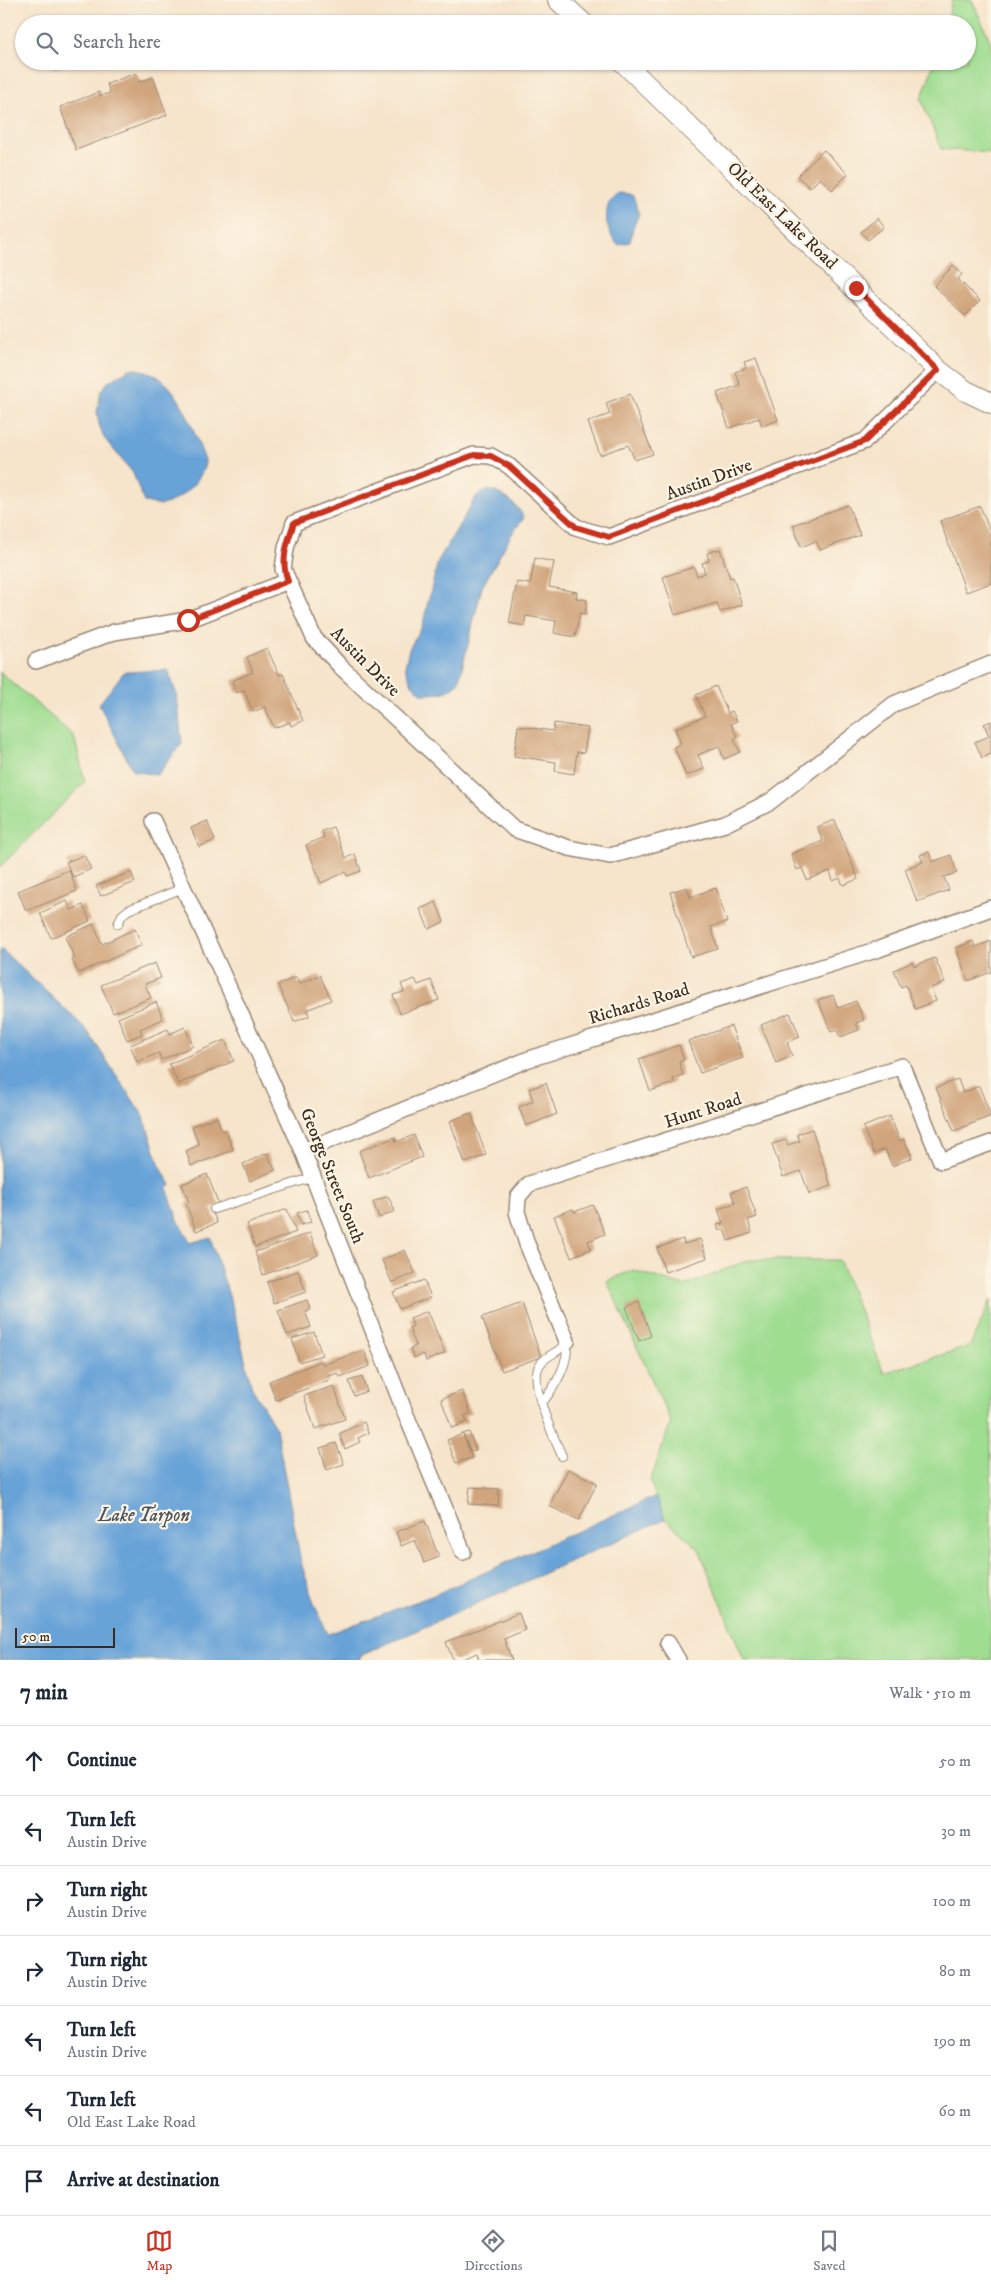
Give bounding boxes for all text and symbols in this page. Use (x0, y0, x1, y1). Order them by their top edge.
search box (15, 15, 976, 70)
icon: search (33, 29, 61, 57)
text: Search here (73, 31, 161, 54)
street label: Old East Lake Road (722, 158, 842, 274)
route end (845, 277, 868, 300)
street label: Austin Drive (663, 454, 755, 506)
route start (177, 609, 200, 632)
street label: Austin Drive (325, 622, 405, 702)
street label: Richards Road (586, 978, 692, 1030)
street label: Hunt Road (662, 1088, 744, 1134)
street label: George Street South (295, 1105, 369, 1247)
water label: Lake Tarpon (97, 1504, 190, 1528)
scale bar (15, 1625, 115, 1648)
text: 50 m (22, 1628, 50, 1646)
text: 7 min (20, 1680, 68, 1706)
text: Walk · 510 m (889, 1683, 971, 1703)
icon: ahead (20, 1747, 48, 1775)
text: Continue (67, 1749, 137, 1772)
text: 50 m (939, 1751, 971, 1771)
text: Turn left (67, 1809, 136, 1832)
icon: left (20, 1817, 48, 1845)
text: 30 m (941, 1821, 971, 1841)
text: Austin Drive (67, 1832, 147, 1852)
text: Turn right (67, 1879, 147, 1902)
icon: right (20, 1887, 48, 1915)
text: 100 m (933, 1891, 971, 1911)
text: Austin Drive (67, 1902, 147, 1922)
text: Turn right (67, 1949, 147, 1972)
icon: right (20, 1957, 48, 1985)
text: 80 m (939, 1961, 971, 1981)
text: Austin Drive (67, 1972, 147, 1992)
text: Turn left (67, 2019, 136, 2042)
icon: left (20, 2027, 48, 2055)
text: 190 m (933, 2031, 971, 2051)
text: Austin Drive (67, 2042, 147, 2062)
text: Turn left (67, 2089, 136, 2112)
icon: left (20, 2097, 48, 2125)
text: 60 m (939, 2101, 971, 2121)
text: Old East Lake Road (67, 2112, 196, 2132)
icon: arrive (20, 2167, 48, 2195)
text: Arrive at destination (67, 2169, 219, 2192)
tab: Map (145, 2227, 173, 2275)
tab: Directions (464, 2227, 522, 2275)
tab: Saved (813, 2227, 846, 2275)

